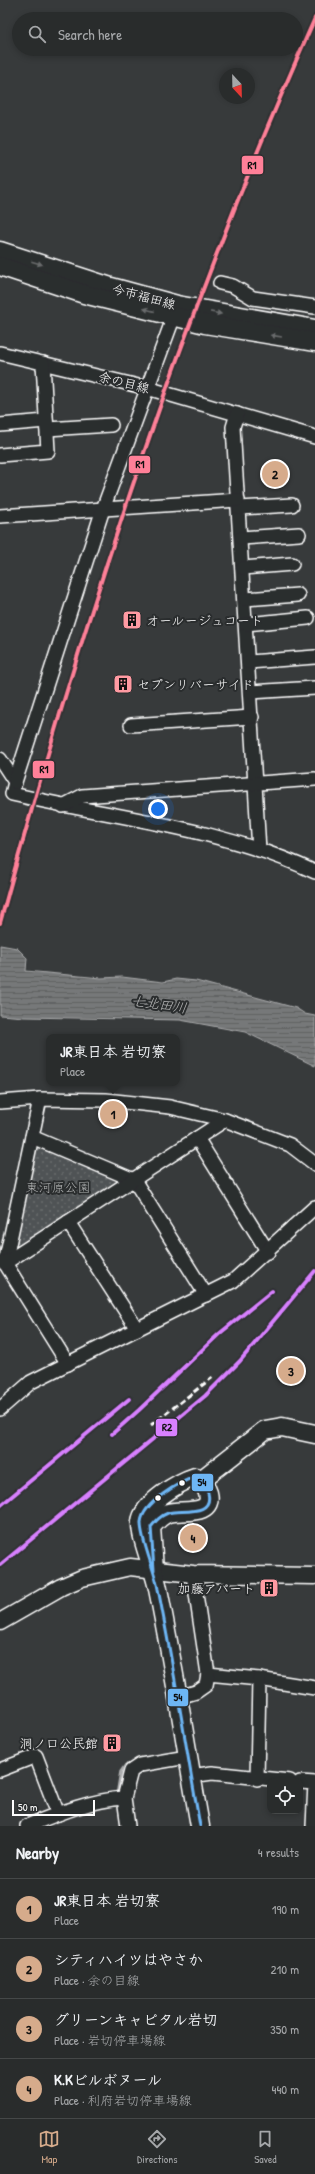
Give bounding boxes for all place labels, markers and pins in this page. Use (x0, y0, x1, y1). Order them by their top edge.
pin: 2 (262, 459, 288, 489)
building icon: オールージュコート (121, 609, 143, 631)
place label: オールージュコート (146, 611, 263, 629)
building icon: セブンリバーサイド (112, 673, 134, 695)
place label: セブンリバーサイド (137, 675, 254, 693)
pin: 1 (100, 1099, 126, 1129)
pin: 3 (278, 1356, 304, 1386)
unlabelled marker (177, 1478, 187, 1488)
unlabelled marker (153, 1493, 163, 1503)
pin: 4 (180, 1523, 206, 1553)
building icon: 加藤アパート (258, 1577, 280, 1599)
place label: 加藤アパート (178, 1579, 255, 1597)
building icon: 洞ノ口公民館 (101, 1732, 123, 1754)
place label: 洞ノ口公民館 (20, 1734, 98, 1752)

